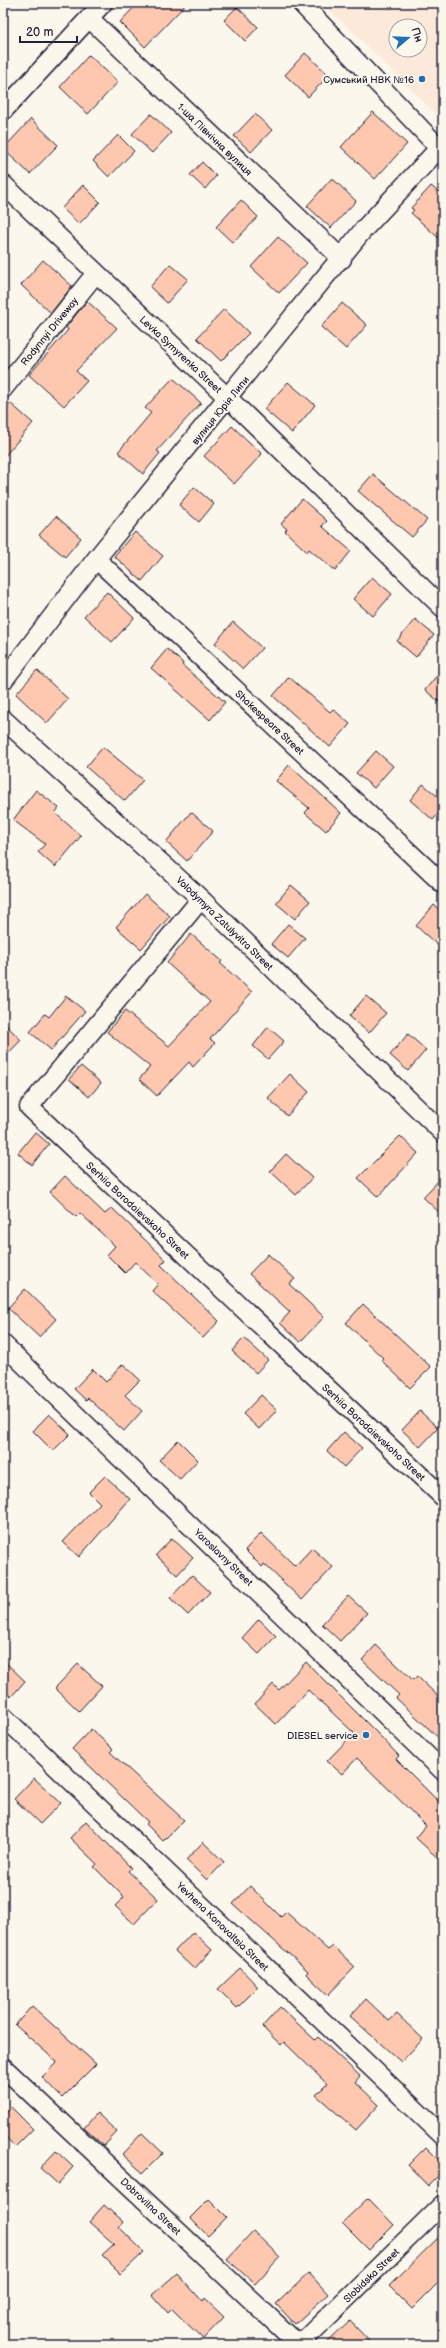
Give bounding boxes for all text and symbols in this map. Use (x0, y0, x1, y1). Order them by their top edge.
scale bar (20, 18, 77, 44)
north arrow (388, 18, 428, 58)
text: 20 m (26, 25, 53, 40)
text: Пн (408, 26, 426, 44)
place label: Сумський НВК №16 (323, 74, 414, 86)
marker: Сумський НВК №16 (417, 74, 427, 84)
street label: 1-ша Північна вулиця (174, 101, 254, 179)
street label: Rodynnyi Driveway (19, 295, 81, 368)
street label: Levka Symyrenka Street (137, 314, 224, 396)
street label: вулиця Юрія Липи (189, 374, 252, 447)
street label: Shakespeare Street (232, 688, 306, 758)
street label: Volodymyra Zatulyvitra Street (173, 874, 275, 973)
street label: Serhiia Borodaievskoho Street (83, 1160, 191, 1262)
street label: Serhiia Borodaievskoho Street (319, 1382, 427, 1484)
street label: Yaroslavny Street (191, 1526, 255, 1589)
place label: DIESEL service (287, 1730, 358, 1742)
marker: DIESEL service (361, 1730, 371, 1740)
street label: Yevhena Konovaltsia Street (173, 1879, 271, 1974)
street label: Dobrovilna Street (118, 2176, 183, 2238)
street label: Slobidska Street (341, 2246, 402, 2305)

